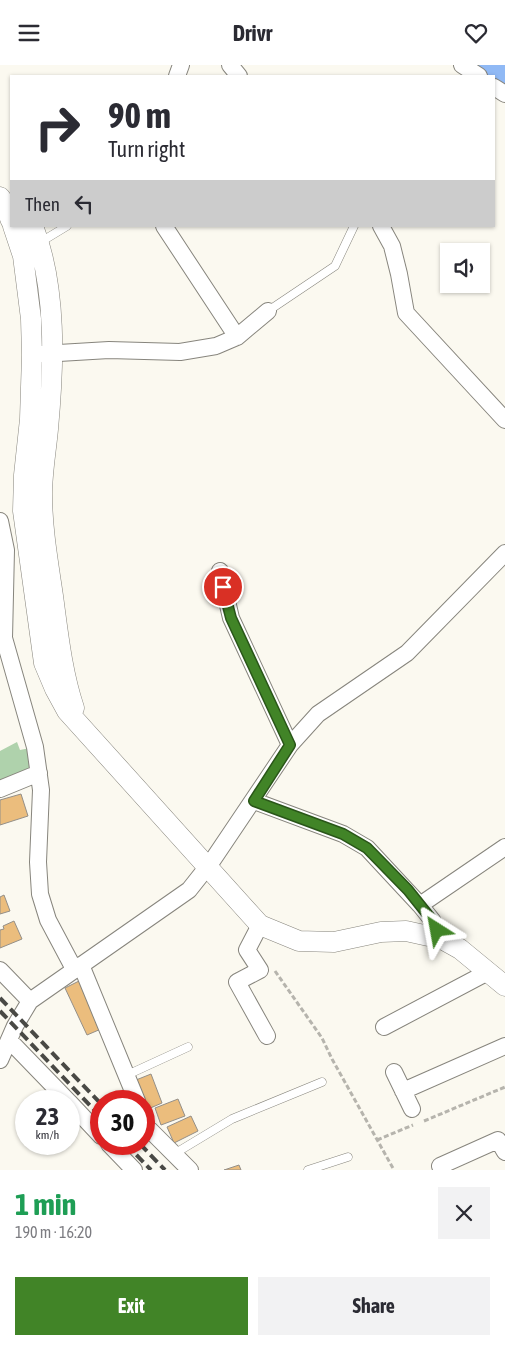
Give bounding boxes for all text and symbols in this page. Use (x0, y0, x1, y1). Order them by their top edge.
icon: menu (15, 19, 43, 47)
icon: heart (462, 19, 490, 47)
text: Drivr (233, 20, 272, 46)
icon: right (25, 95, 90, 160)
text: 90 m (108, 95, 171, 135)
text: Turn right (108, 136, 185, 162)
icon: left (70, 190, 98, 218)
text: Then (25, 193, 60, 215)
map controls (440, 243, 490, 293)
button: sound (440, 243, 490, 293)
pin (202, 566, 244, 608)
icon: arrive (209, 573, 237, 601)
position arrow (410, 903, 462, 955)
speed limit sign: 30 (90, 1090, 155, 1155)
text: 23 (36, 1102, 59, 1130)
text: km/h (36, 1128, 59, 1142)
text: 1 min (15, 1187, 76, 1221)
button: close (438, 1187, 490, 1239)
text: 190 m · 16:20 (15, 1223, 92, 1241)
button: Exit (15, 1277, 248, 1335)
button: Share (258, 1277, 490, 1335)

